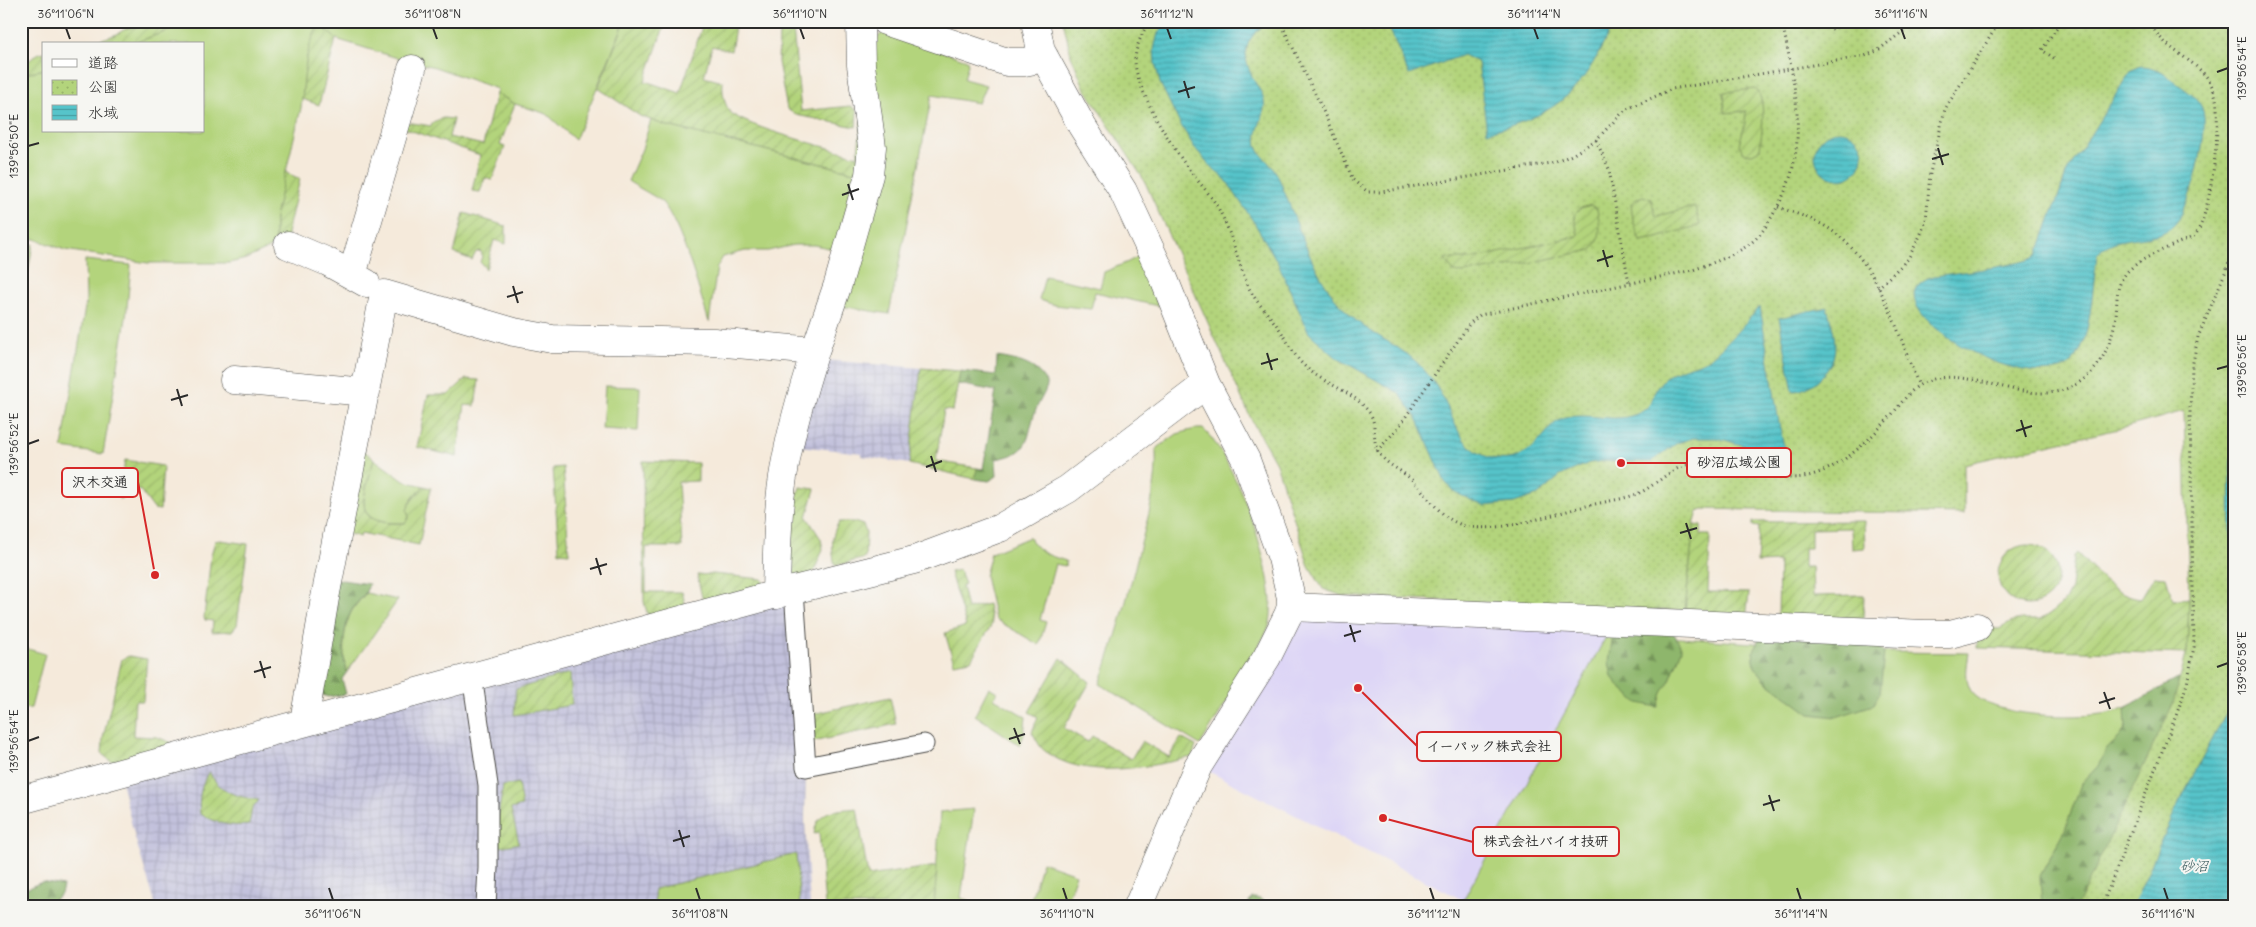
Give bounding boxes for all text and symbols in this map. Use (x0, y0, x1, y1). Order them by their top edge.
text: 36°11'06"N (38, 6, 94, 21)
text: 36°11'08"N (405, 6, 461, 21)
text: 36°11'10"N (773, 6, 827, 21)
text: 36°11'12"N (1140, 6, 1194, 21)
text: 36°11'14"N (1507, 6, 1561, 21)
text: 36°11'16"N (1874, 6, 1928, 21)
text: 139°56'54"E (2234, 36, 2249, 100)
legend (42, 42, 205, 132)
text: 道路 (88, 53, 118, 72)
text: 公園 (88, 77, 118, 96)
text: 水域 (88, 103, 118, 122)
text: 139°56'50"E (6, 114, 21, 178)
text: 139°56'56"E (2234, 334, 2249, 398)
text: 139°56'52"E (6, 412, 21, 476)
callout: 砂沼広域公園 (1687, 448, 1791, 477)
text: 砂沼広域公園 (1697, 453, 1781, 471)
callout: 沢木交通 (62, 468, 138, 497)
text: 沢木交通 (72, 473, 128, 491)
text: 139°56'58"E (2234, 631, 2249, 695)
text: 139°56'54"E (6, 709, 21, 773)
callout: イーパック株式会社 (1417, 732, 1561, 761)
text: イーパック株式会社 (1427, 737, 1551, 755)
callout: 株式会社バイオ技研 (1473, 827, 1619, 856)
text: 株式会社バイオ技研 (1483, 832, 1609, 850)
water label: 砂沼 (2180, 857, 2209, 875)
text: 36°11'06"N (305, 906, 361, 921)
text: 36°11'08"N (672, 906, 728, 921)
text: 36°11'10"N (1040, 906, 1094, 921)
text: 36°11'12"N (1407, 906, 1461, 921)
text: 36°11'14"N (1774, 906, 1828, 921)
text: 36°11'16"N (2141, 906, 2195, 921)

